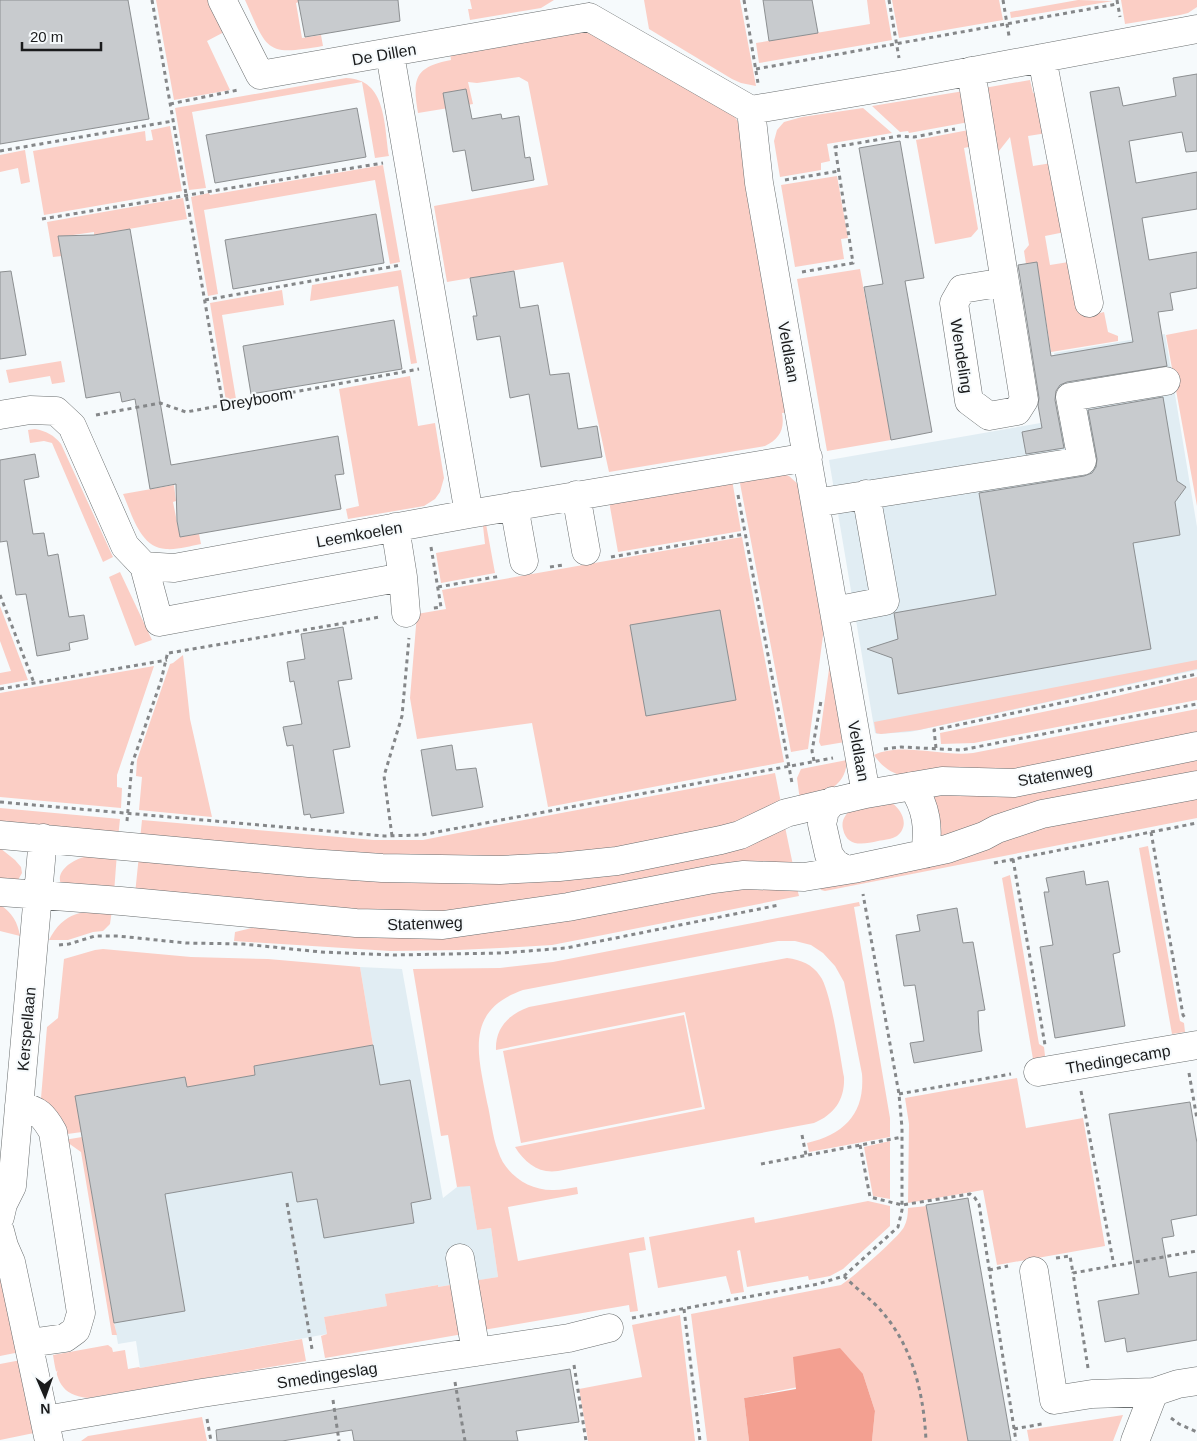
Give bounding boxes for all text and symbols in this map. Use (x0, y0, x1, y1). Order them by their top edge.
scale bar (22, 20, 101, 52)
text: 20 m (30, 28, 63, 45)
street label: De Dillen (351, 40, 418, 69)
street label: Wendeling (947, 318, 976, 395)
street label: Veldlaan (775, 320, 802, 384)
street label: Dreyboom (218, 385, 294, 414)
street label: Leemkoelen (315, 519, 403, 550)
street label: Veldlaan (845, 719, 872, 783)
street label: Statenweg (1016, 760, 1094, 789)
street label: Statenweg (387, 914, 463, 933)
street label: Kerspellaan (14, 986, 39, 1072)
street label: Thedingecamp (1064, 1042, 1172, 1077)
street label: Smedingeslag (276, 1359, 378, 1392)
north arrow (20, 1371, 70, 1421)
text: N (40, 1401, 51, 1417)

